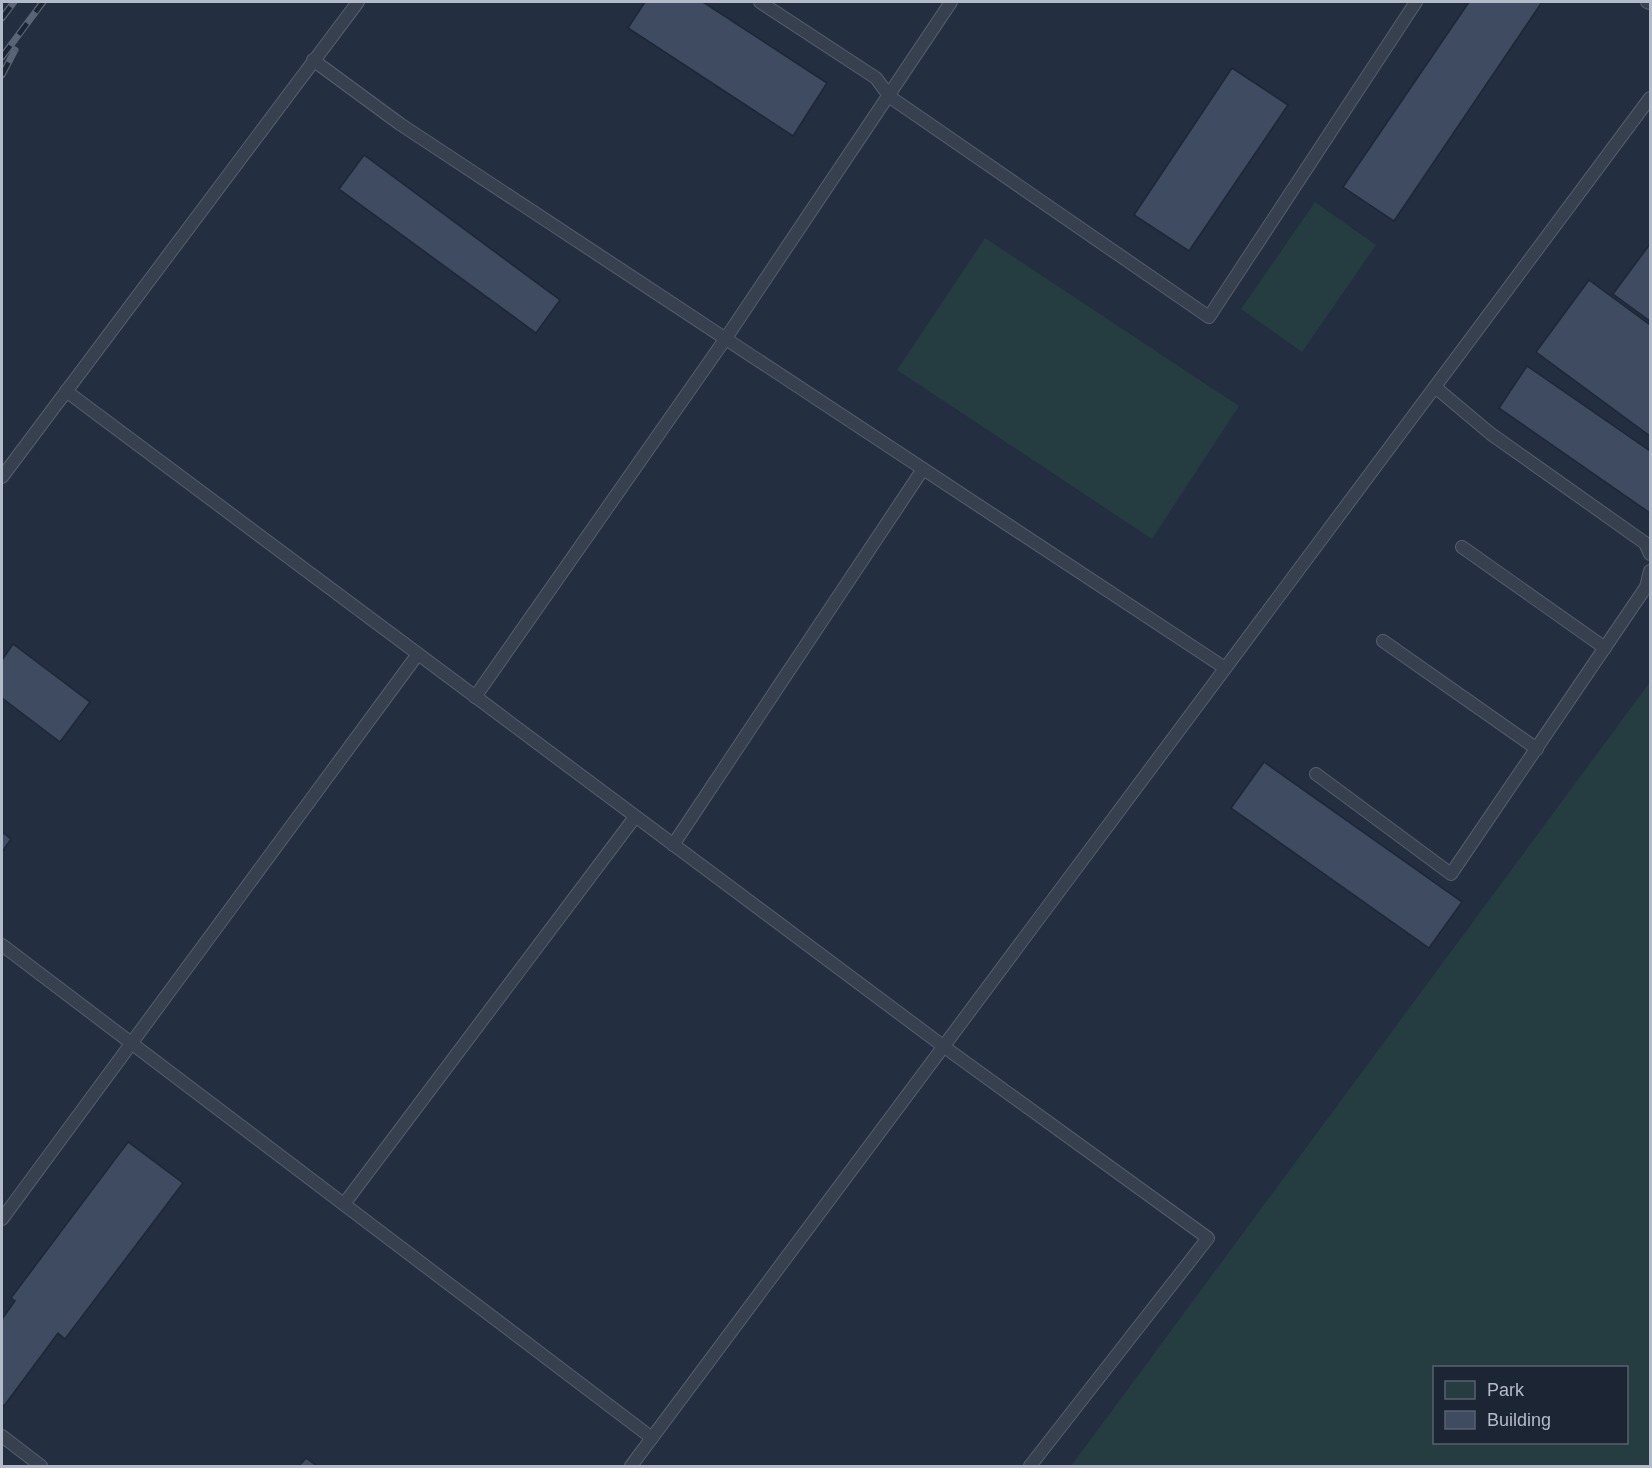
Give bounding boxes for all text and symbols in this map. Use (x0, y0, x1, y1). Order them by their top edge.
legend (1433, 1366, 1628, 1444)
text: Park (1487, 1380, 1525, 1400)
text: Building (1487, 1410, 1551, 1430)

